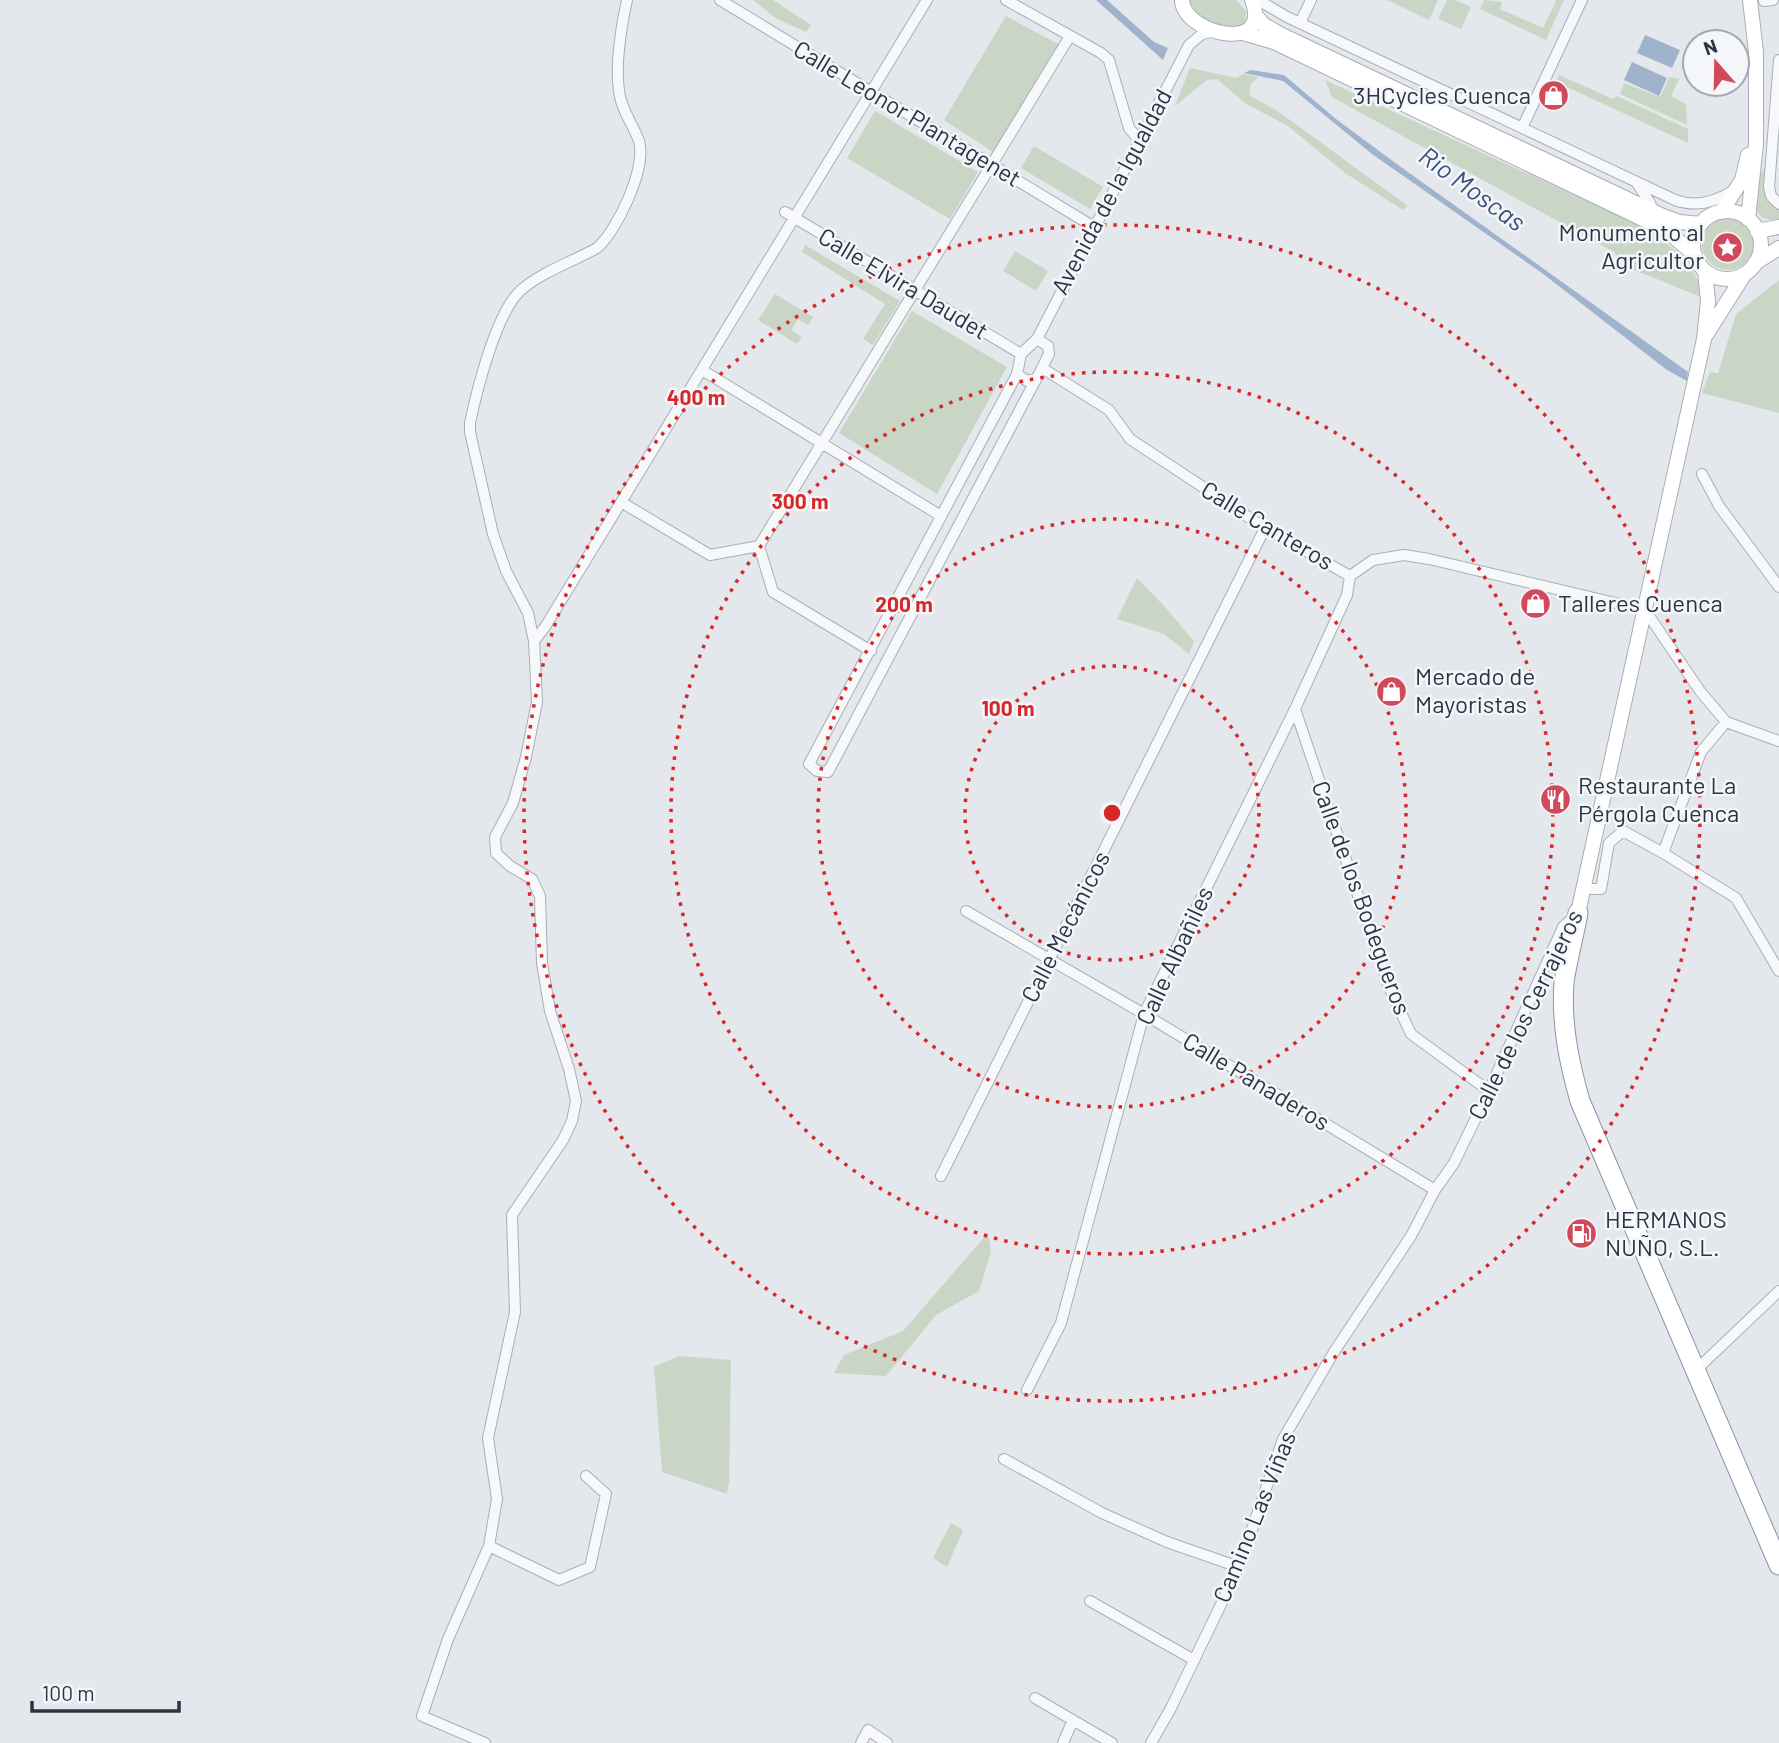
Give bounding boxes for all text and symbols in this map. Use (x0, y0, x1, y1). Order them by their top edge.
north arrow (1681, 28, 1751, 98)
street label: Calle Leonor Plantagenet (789, 33, 1027, 192)
text: N (1700, 34, 1720, 60)
shop icon: 3HCycles Cuenca (1537, 79, 1571, 113)
place label: 3HCycles Cuenca (1353, 80, 1531, 109)
street label: Avenida de la Igualdad (1044, 84, 1177, 299)
water label: Rio Moscas (1414, 139, 1532, 237)
place label: Monumento al Agricultor (1559, 217, 1704, 274)
street label: Calle Elvira Daudet (814, 221, 994, 345)
place icon: Monumento al Agricultor (1710, 230, 1744, 264)
text: 400 m (667, 384, 725, 409)
street label: Calle Canteros (1196, 474, 1339, 576)
text: 300 m (771, 488, 829, 513)
shop icon: Talleres Cuenca (1518, 587, 1552, 621)
place label: Talleres Cuenca (1558, 588, 1723, 617)
text: 200 m (875, 591, 933, 616)
place label: Mercado de Mayoristas (1415, 661, 1535, 718)
shop icon: Mercado de Mayoristas (1375, 674, 1409, 708)
text: 100 m (981, 695, 1035, 720)
place label: Restaurante La Pérgola Cuenca (1578, 770, 1739, 827)
street label: Calle de los Bodegueros (1307, 777, 1418, 1018)
restaurant icon: Restaurante La Pérgola Cuenca (1538, 783, 1572, 817)
centre of rings (1100, 801, 1124, 825)
street label: Calle Mecánicos (1014, 846, 1115, 1007)
street label: Calle Albañiles (1129, 881, 1218, 1029)
street label: Calle de los Cerrajeros (1461, 905, 1588, 1124)
street label: Calle Panaderos (1178, 1026, 1335, 1136)
place label: HERMANOS NUÑO, S.L. (1605, 1204, 1727, 1261)
fuel station icon: HERMANOS NUÑO, S.L. (1565, 1217, 1599, 1251)
street label: Camino Las Viñas (1206, 1426, 1301, 1606)
scale bar (32, 1670, 178, 1714)
text: 100 m (42, 1680, 95, 1705)

